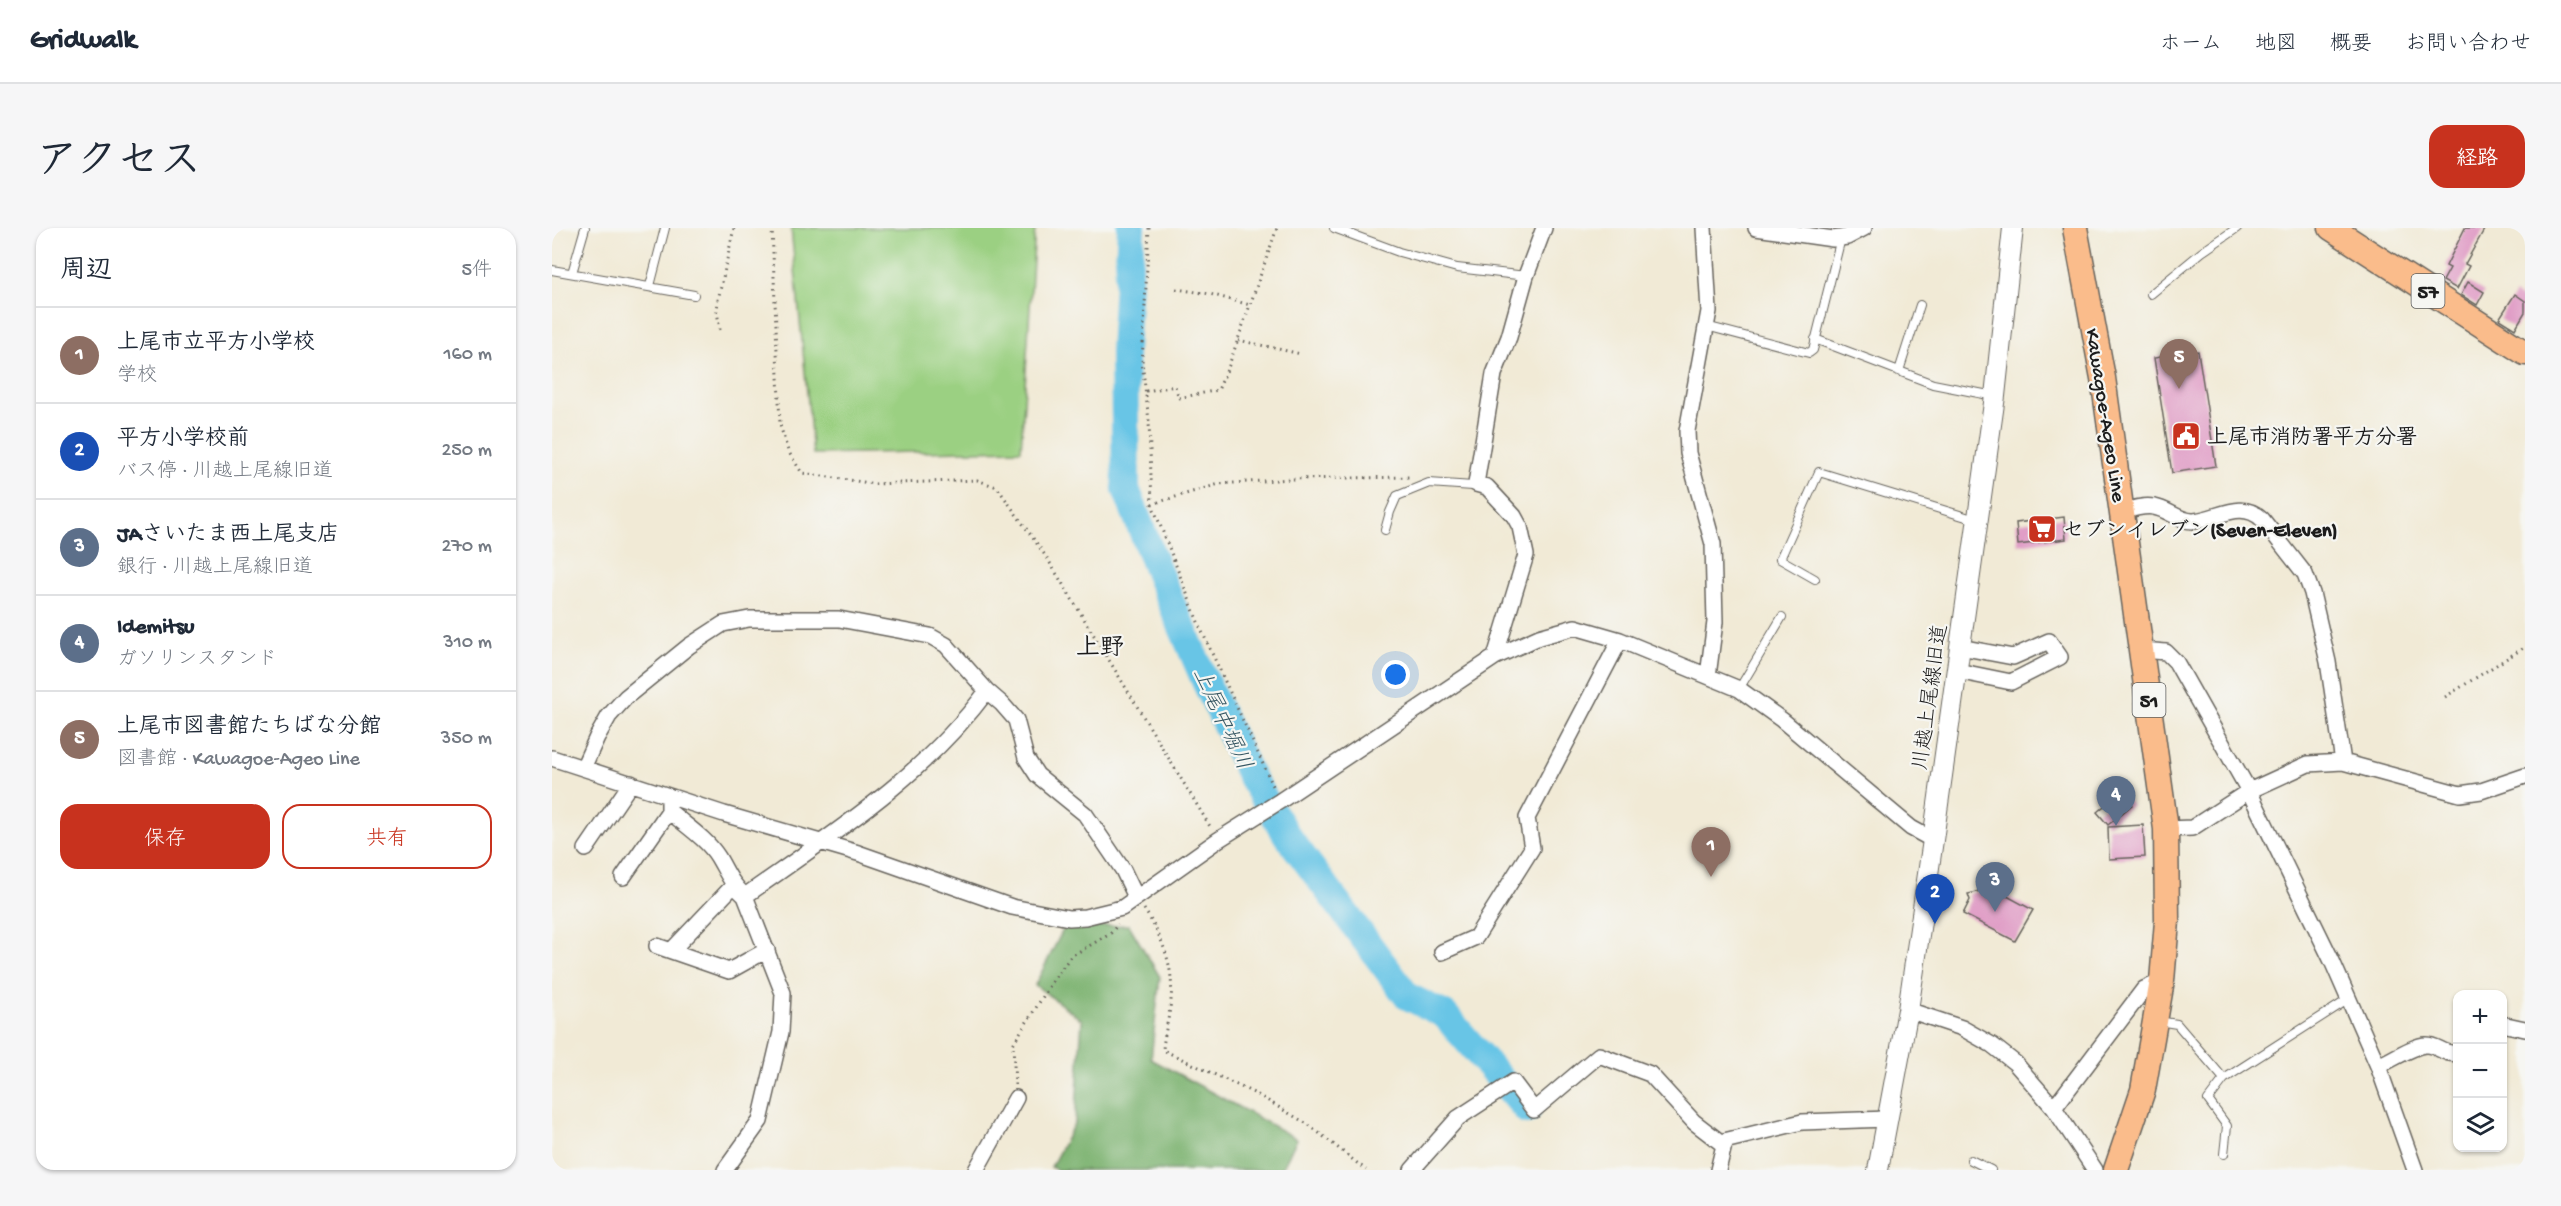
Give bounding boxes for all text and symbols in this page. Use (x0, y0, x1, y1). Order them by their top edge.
text: Gridwalk (30, 25, 136, 58)
text: ホーム (2160, 33, 2222, 58)
text: 地図 (2255, 33, 2297, 58)
text: 概要 (2330, 33, 2372, 58)
text: お問い合わせ (2405, 33, 2531, 58)
button: 経路 (2429, 125, 2525, 188)
text: アクセス (36, 140, 201, 189)
text: 周辺 (60, 257, 112, 288)
text: 5件 (461, 260, 492, 283)
road number: 57 (2412, 274, 2444, 308)
street label: Kawagoe-Ageo Line (2077, 327, 2130, 505)
text: 上尾市立平方小学校 (117, 331, 315, 357)
pin: 5 (2160, 340, 2198, 389)
text: 1 (75, 344, 84, 367)
text: 160 m (443, 344, 492, 367)
text: 学校 (117, 365, 157, 388)
public building icon: 上尾市消防署平方分署 (2170, 420, 2202, 452)
place label: 上尾市消防署平方分署 (2207, 425, 2417, 452)
text: 平方小学校前 (117, 427, 249, 453)
text: 2 (75, 440, 84, 463)
text: 250 m (441, 440, 492, 463)
text: バス停 · 川越上尾線旧道 (117, 461, 333, 484)
supermarket icon: セブンイレブン(Seven-Eleven) (2026, 513, 2058, 545)
place label: セブンイレブン(Seven-Eleven) (2063, 519, 2338, 545)
text: JAさいたま西上尾支店 (117, 523, 339, 549)
text: 3 (74, 536, 85, 559)
text: 270 m (442, 536, 492, 559)
text: 銀行 · 川越上尾線旧道 (117, 557, 313, 580)
text: Idemitsu (117, 615, 194, 641)
street label: 川越上尾線旧道 (1909, 623, 1955, 772)
text: 4 (75, 632, 84, 655)
text: 310 m (443, 632, 492, 655)
district label: 上野 (1076, 635, 1124, 664)
text: ガソリンスタンド (117, 649, 277, 672)
your location (1381, 660, 1410, 689)
water label: 上尾中堀川 (1185, 663, 1257, 775)
road number: 51 (2132, 683, 2166, 717)
text: 上尾市図書館たちばな分館 (117, 715, 381, 741)
text: 5 (74, 728, 85, 751)
text: 350 m (441, 728, 492, 751)
text: 図書館 · Kawagoe-Ageo Line (117, 749, 360, 772)
pin: 4 (2096, 776, 2136, 826)
button: 保存 (60, 804, 270, 869)
button: 共有 (282, 804, 492, 869)
pin: 1 (1692, 828, 1730, 877)
pin: 3 (1976, 862, 2014, 912)
pin: 2 (1916, 874, 1954, 924)
map controls (2453, 990, 2507, 1152)
button: + (2453, 990, 2507, 1044)
button: − (2453, 1044, 2507, 1098)
button: layers (2453, 1098, 2507, 1152)

